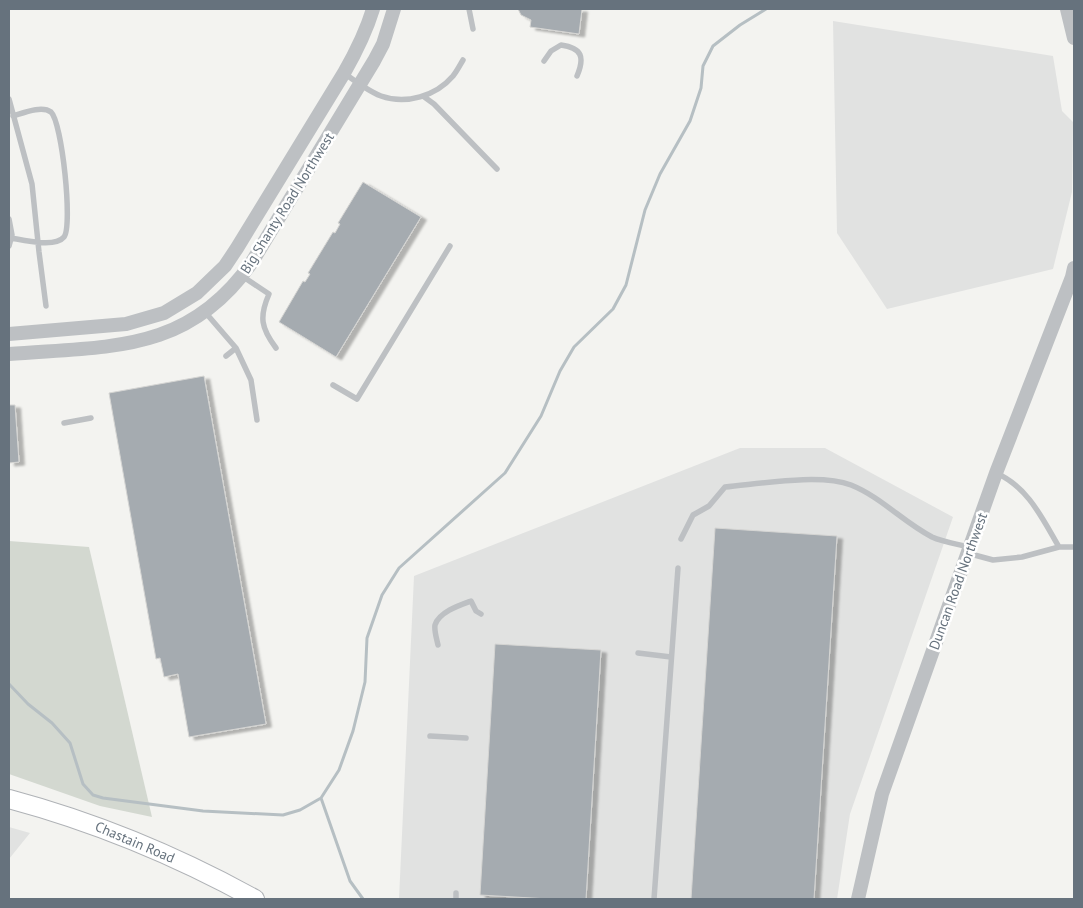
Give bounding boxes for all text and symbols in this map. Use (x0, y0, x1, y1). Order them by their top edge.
street label: Big Shanty Road Northwest (236, 129, 338, 277)
street label: Duncan Road Northwest (925, 510, 991, 652)
street label: Chastain Road (92, 817, 178, 867)

